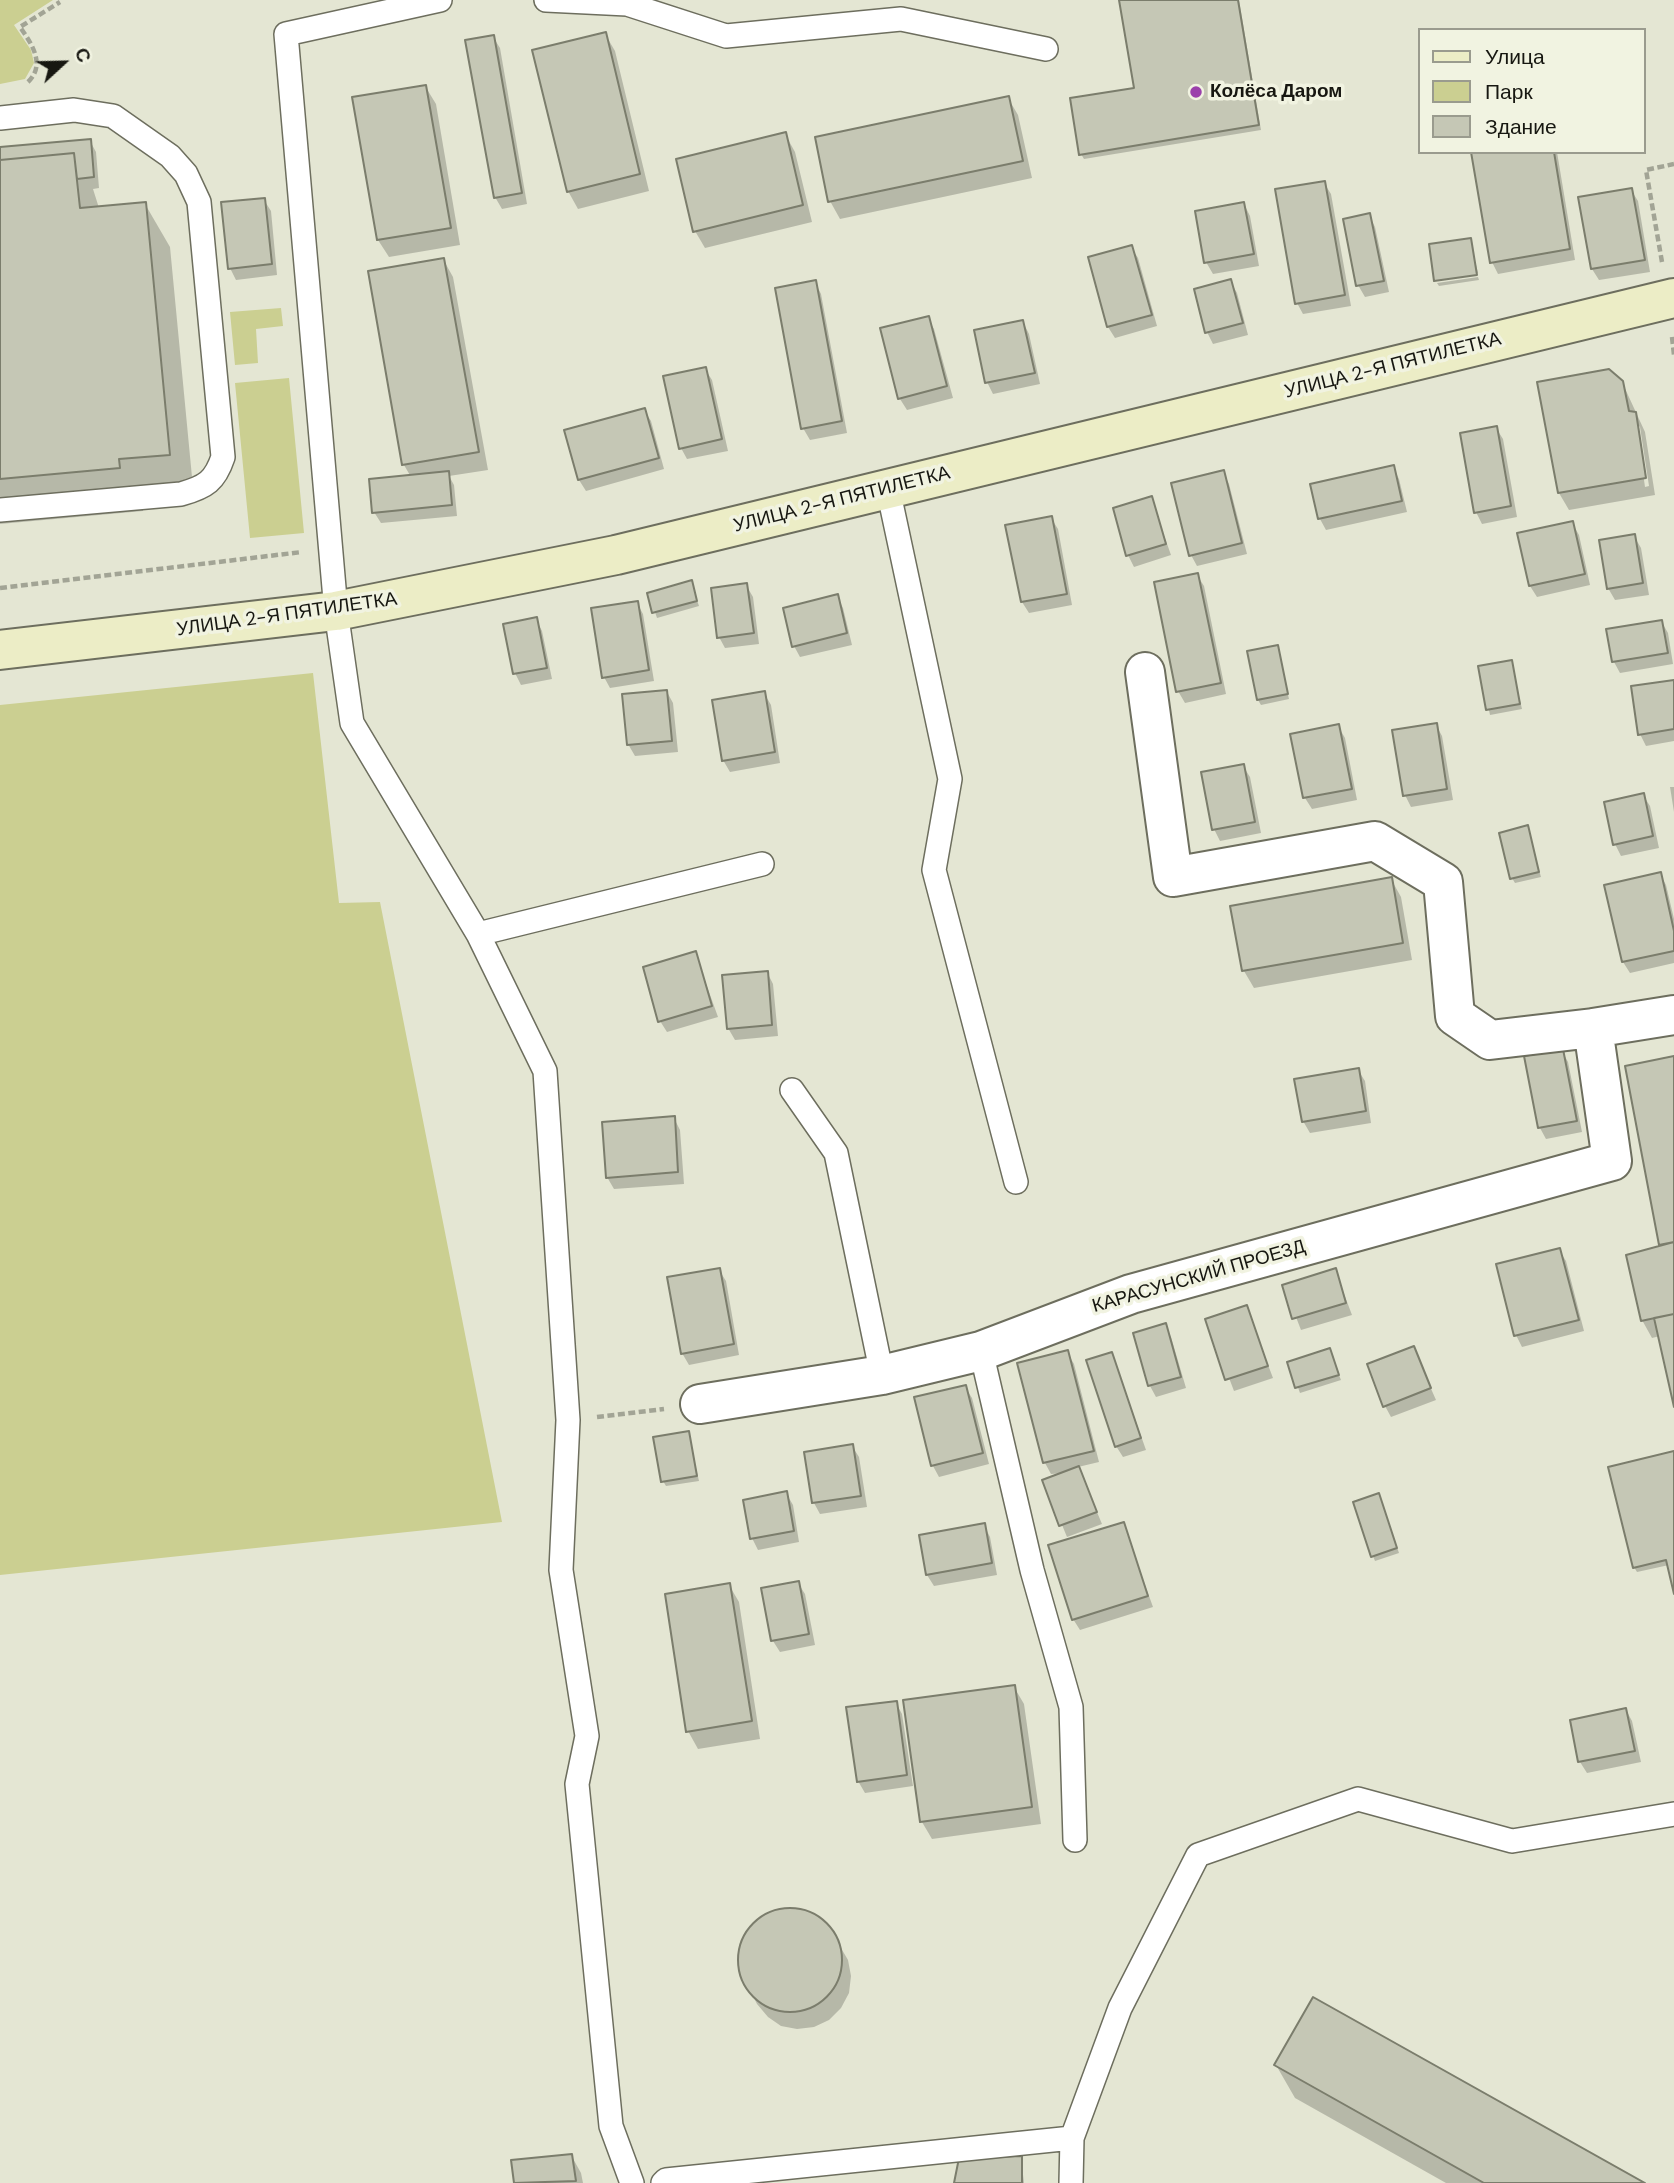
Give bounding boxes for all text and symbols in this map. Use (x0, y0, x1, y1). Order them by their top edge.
north arrow (28, 28, 98, 98)
legend (1418, 28, 1646, 154)
text: Улица (1485, 43, 1545, 71)
text: С (69, 44, 97, 66)
text: Парк (1485, 78, 1533, 106)
place label: Колёса Даром (1210, 81, 1342, 103)
marker: Колёса Даром (1188, 84, 1204, 100)
text: Здание (1485, 113, 1557, 141)
street label: УЛИЦА 2-Я ПЯТИЛЕТКА (1282, 328, 1504, 404)
street label: УЛИЦА 2-Я ПЯТИЛЕТКА (731, 462, 953, 538)
street label: УЛИЦА 2-Я ПЯТИЛЕТКА (175, 588, 399, 642)
street label: КАРАСУНСКИЙ ПРОЕЗД (1090, 1236, 1308, 1318)

